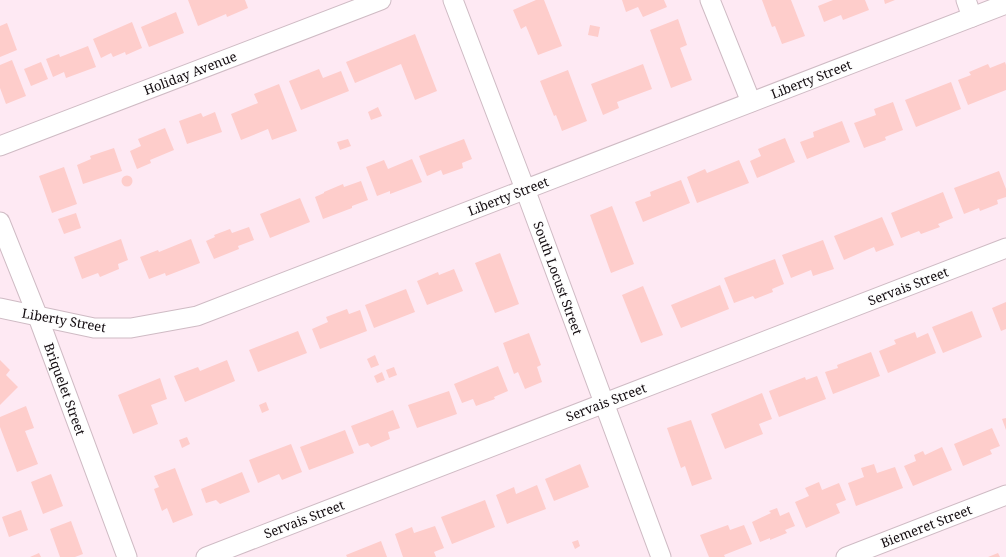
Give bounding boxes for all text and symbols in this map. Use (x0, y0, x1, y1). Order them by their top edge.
street label: Holiday Avenue (141, 47, 239, 99)
street label: Liberty Street (768, 55, 854, 103)
street label: Liberty Street (465, 172, 551, 220)
street label: South Locust Street (529, 219, 587, 338)
street label: Servais Street (865, 262, 951, 310)
street label: Liberty Street (21, 304, 108, 336)
street label: Briquelet Street (40, 340, 90, 438)
street label: Servais Street (563, 378, 649, 426)
street label: Servais Street (261, 495, 347, 543)
street label: Biemeret Street (878, 500, 974, 552)

